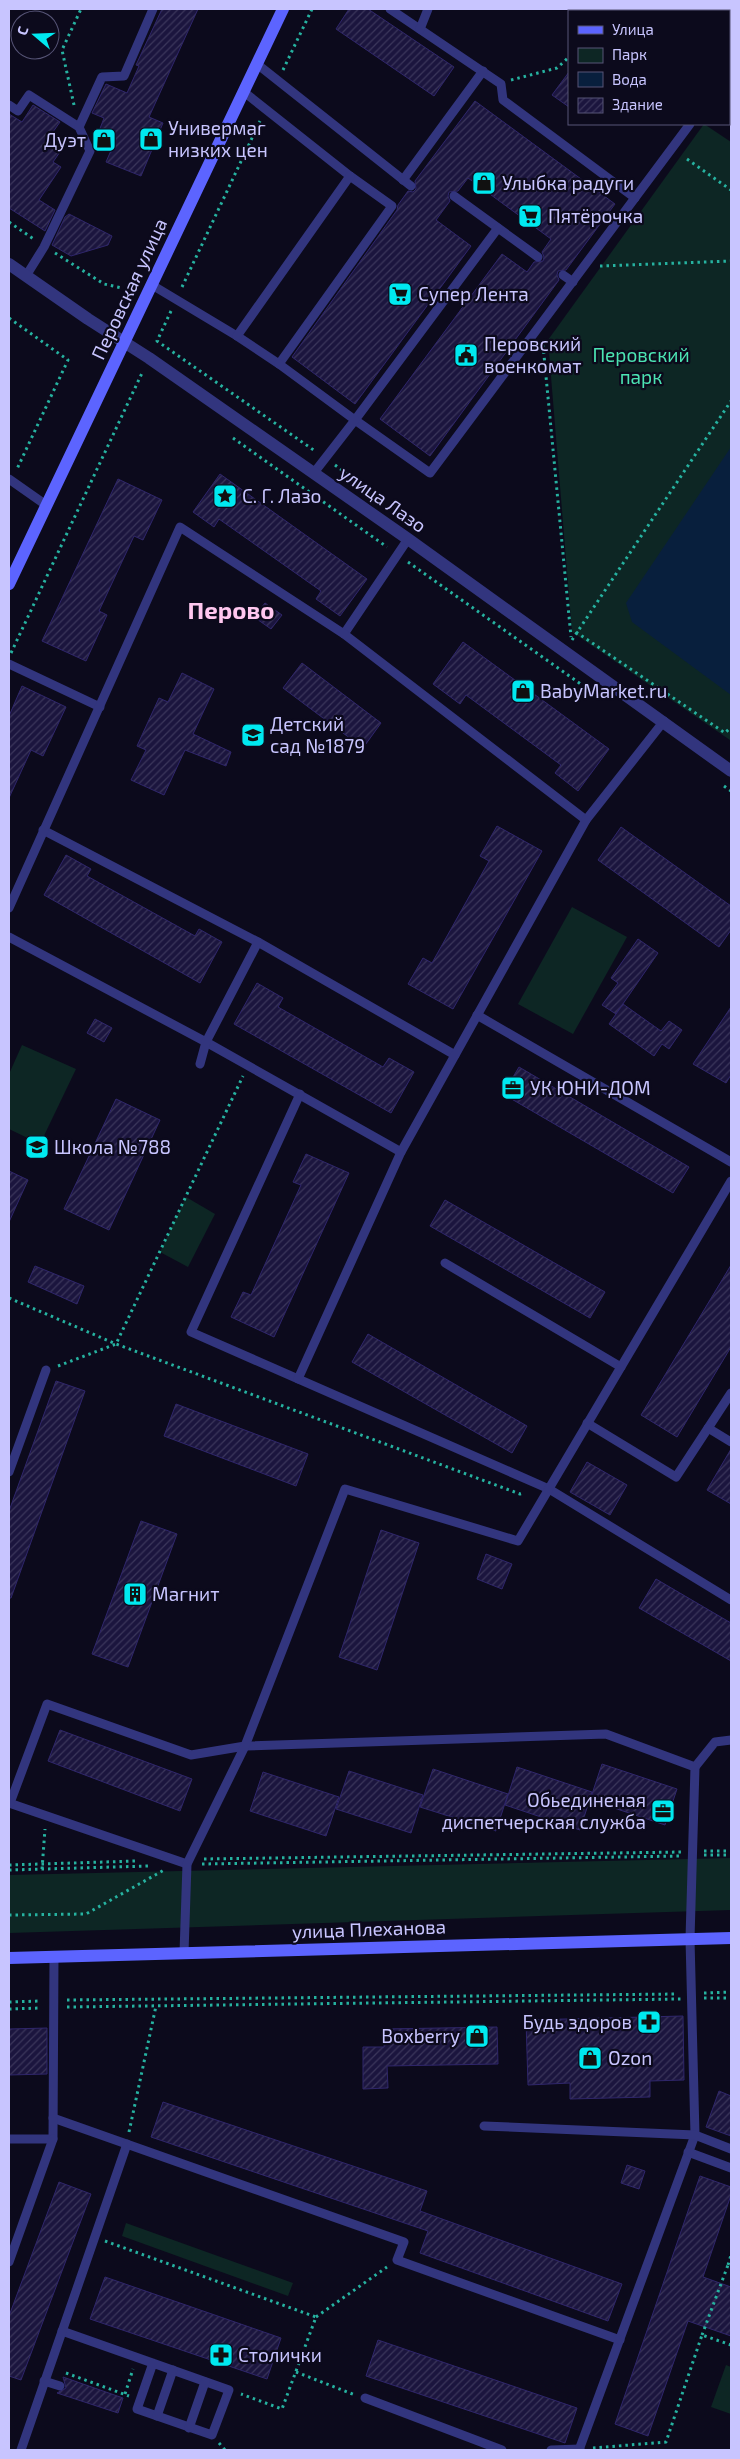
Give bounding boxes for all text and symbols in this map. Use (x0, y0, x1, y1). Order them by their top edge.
north arrow (10, 10, 60, 60)
legend (568, 10, 730, 125)
text: Улица (612, 20, 654, 38)
text: С (13, 24, 32, 37)
text: Парк (612, 45, 647, 63)
text: Вода (612, 70, 647, 88)
text: Здание (612, 95, 663, 113)
place label: Универмаг низких цен (168, 116, 268, 161)
shop icon: Универмаг низких цен (138, 126, 164, 152)
shop icon: Дуэт (91, 127, 117, 153)
place label: Дуэт (44, 128, 86, 152)
shop icon: Улыбка радуги (471, 170, 497, 196)
place label: Улыбка радуги (502, 171, 634, 195)
supermarket icon: Пятёрочка (517, 203, 543, 229)
place label: Пятёрочка (548, 204, 643, 227)
street label: Перовская улица (86, 215, 172, 363)
supermarket icon: Супер Лента (387, 281, 413, 307)
place label: Супер Лента (418, 282, 529, 306)
place label: Перовский военкомат (484, 332, 582, 377)
public building icon: Перовский военкомат (453, 342, 479, 368)
park label: Перовский парк (592, 343, 690, 388)
street label: улица Лазо (335, 460, 431, 538)
place icon: С. Г. Лазо (212, 483, 238, 509)
place label: С. Г. Лазо (242, 484, 321, 507)
district label: Перово (188, 595, 274, 624)
shop icon: BabyMarket.ru (510, 678, 536, 704)
place label: BabyMarket.ru (540, 679, 667, 702)
place label: Детский сад №1879 (270, 712, 365, 757)
school or university icon: Детский сад №1879 (240, 722, 266, 748)
office icon: УК ЮНИ-ДОМ (500, 1075, 526, 1101)
place label: УК ЮНИ-ДОМ (530, 1076, 651, 1099)
school or university icon: Школа №788 (24, 1134, 50, 1160)
place label: Школа №788 (54, 1135, 171, 1158)
building icon: Магнит (122, 1581, 148, 1607)
place label: Магнит (152, 1582, 219, 1605)
place label: Обьединеная диспетчерская служба (442, 1788, 646, 1834)
office icon: Обьединеная диспетчерская служба (650, 1798, 676, 1824)
street label: улица Плеханова (292, 1914, 446, 1944)
pharmacy icon: Будь здоров (636, 2009, 662, 2035)
place label: Будь здоров (522, 2010, 632, 2034)
shop icon: Boxberry (464, 2023, 490, 2049)
place label: Boxberry (381, 2024, 460, 2047)
shop icon: Ozon (577, 2045, 603, 2071)
place label: Ozon (608, 2046, 652, 2069)
pharmacy icon: Столички (208, 2342, 234, 2368)
place label: Столички (238, 2343, 322, 2366)

